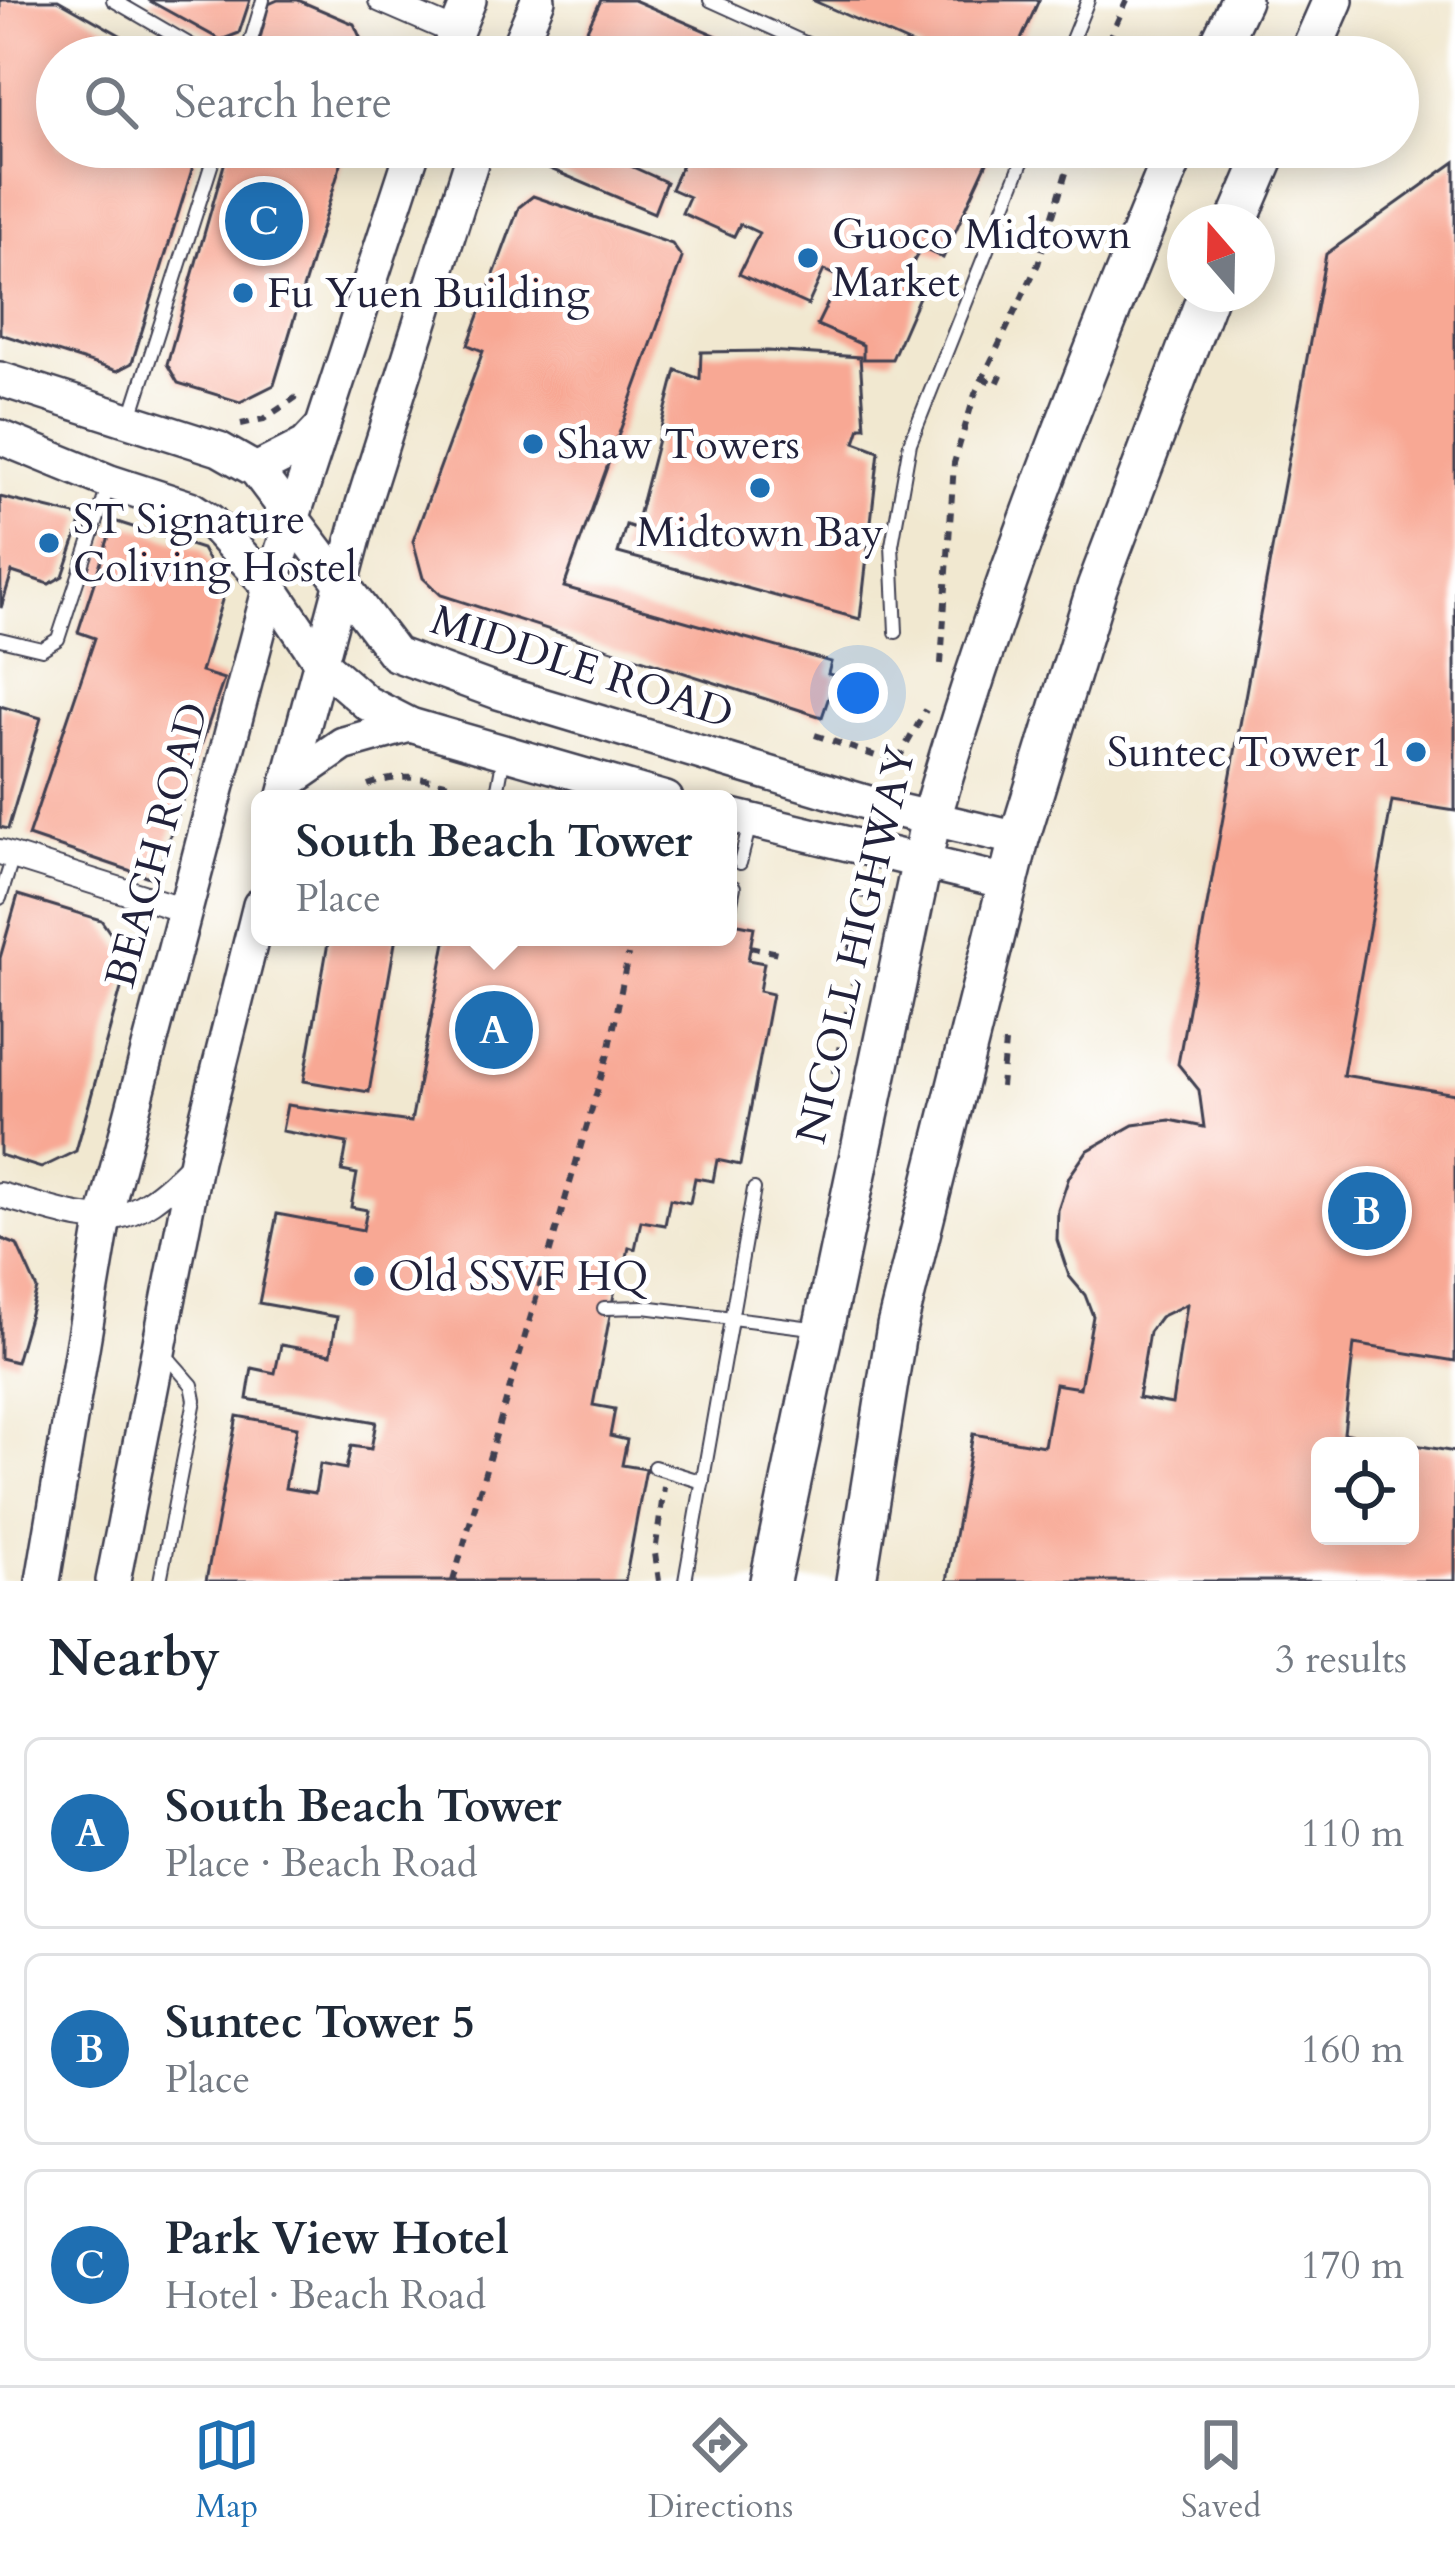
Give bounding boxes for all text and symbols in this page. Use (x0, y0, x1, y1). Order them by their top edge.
search box (36, 36, 1419, 168)
icon: search (78, 69, 144, 135)
text: Search here (174, 72, 392, 133)
pin: C (225, 176, 303, 266)
north arrow (1167, 204, 1275, 312)
place label: Guoco Midtown Market (832, 206, 1132, 311)
marker: Guoco Midtown Market (795, 245, 821, 271)
place label: Fu Yuen Building (267, 265, 590, 322)
marker: Fu Yuen Building (230, 280, 256, 306)
place label: Shaw Towers (557, 416, 800, 473)
marker: Shaw Towers (520, 431, 546, 457)
marker: Midtown Bay (747, 475, 773, 501)
place label: ST Signature Coliving Hostel (73, 491, 357, 596)
place label: Midtown Bay (636, 504, 884, 561)
marker: ST Signature Coliving Hostel (36, 530, 62, 556)
street label: MIDDLE ROAD (424, 591, 740, 743)
your location (828, 663, 888, 723)
street label: BEACH ROAD (92, 696, 222, 994)
place label: Suntec Tower 1 (1107, 724, 1392, 781)
marker: Suntec Tower 1 (1403, 739, 1429, 765)
street label: NICOLL HIGHWAY (783, 740, 930, 1149)
popup (251, 790, 737, 946)
text: South Beach Tower (296, 811, 692, 872)
text: Place (296, 872, 381, 925)
pin: A (455, 985, 533, 1075)
pin: B (1328, 1166, 1406, 1256)
place label: Old SSVF HQ (388, 1248, 648, 1305)
marker: Old SSVF HQ (351, 1263, 377, 1289)
map controls (1311, 1437, 1419, 1545)
button: locate (1311, 1437, 1419, 1545)
text: Nearby (48, 1624, 220, 1694)
text: 3 results (1275, 1633, 1407, 1686)
text: South Beach Tower (165, 1776, 562, 1837)
text: A (75, 1807, 105, 1860)
text: 110 m (1301, 1807, 1404, 1860)
text: Place · Beach Road (165, 1837, 478, 1890)
text: Suntec Tower 5 (165, 1992, 475, 2053)
text: B (76, 2023, 104, 2076)
text: 160 m (1301, 2023, 1404, 2076)
text: Place (165, 2053, 250, 2106)
text: Park View Hotel (165, 2208, 509, 2269)
text: C (75, 2239, 105, 2292)
text: 170 m (1301, 2239, 1404, 2292)
text: Hotel · Beach Road (165, 2269, 486, 2322)
tab: Map (194, 2412, 260, 2529)
tab: Directions (648, 2412, 793, 2529)
tab: Saved (1181, 2412, 1261, 2529)

